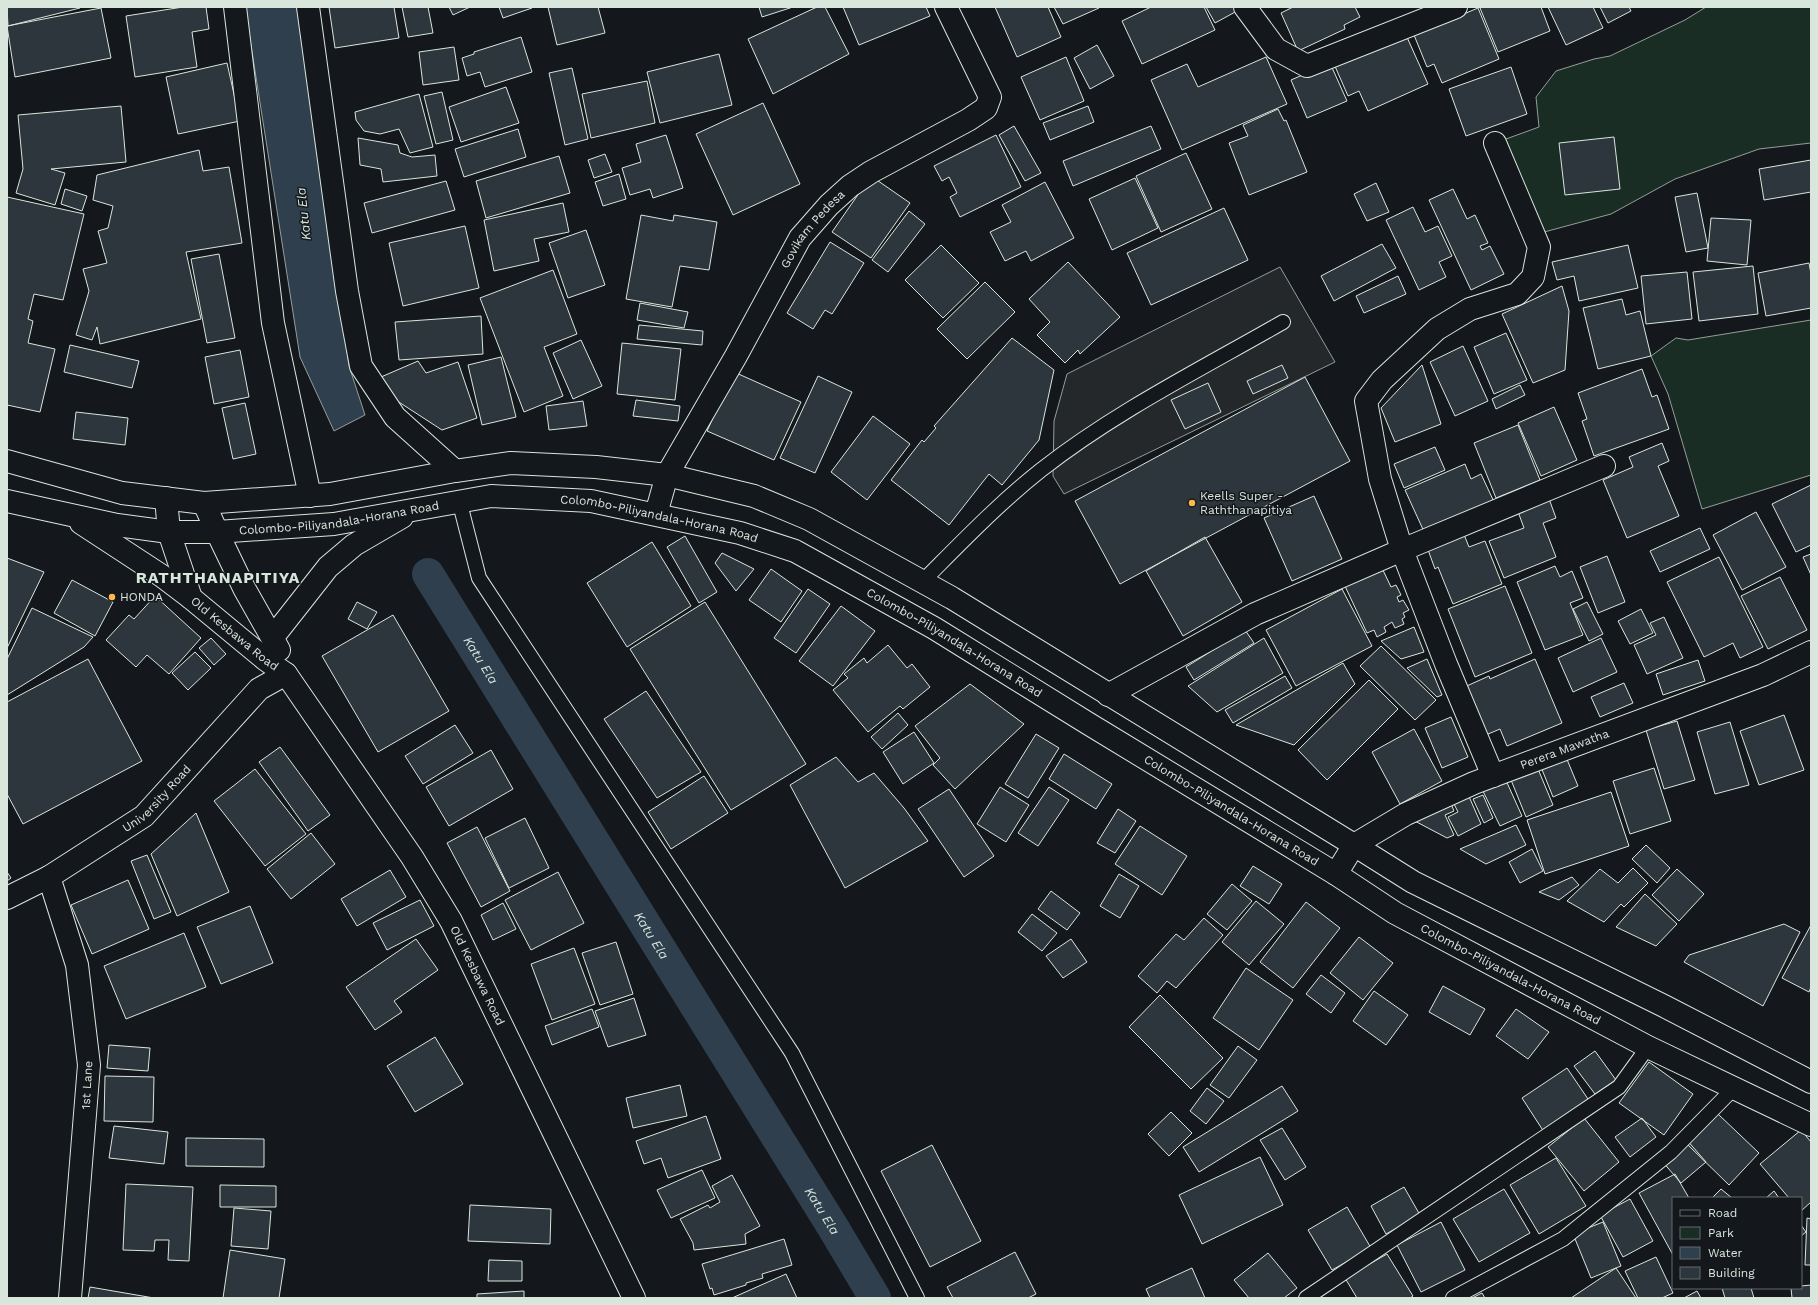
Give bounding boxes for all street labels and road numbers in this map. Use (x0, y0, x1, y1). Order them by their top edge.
street label: Govikam Pedesa (778, 187, 848, 271)
street label: Colombo-Piliyandala-Horana Road (560, 492, 760, 545)
street label: Colombo-Piliyandala-Horana Road (238, 498, 440, 537)
street label: Colombo-Piliyandala-Horana Road (864, 585, 1045, 700)
street label: Old Kesbawa Road (188, 594, 281, 674)
street label: Perera Mawatha (1518, 726, 1611, 772)
street label: Colombo-Piliyandala-Horana Road (1141, 752, 1321, 869)
street label: University Road (120, 762, 194, 835)
street label: Colombo-Piliyandala-Horana Road (1418, 921, 1603, 1028)
street label: Old Kesbawa Road (447, 923, 508, 1028)
street label: 1st Lane (79, 1060, 95, 1110)

